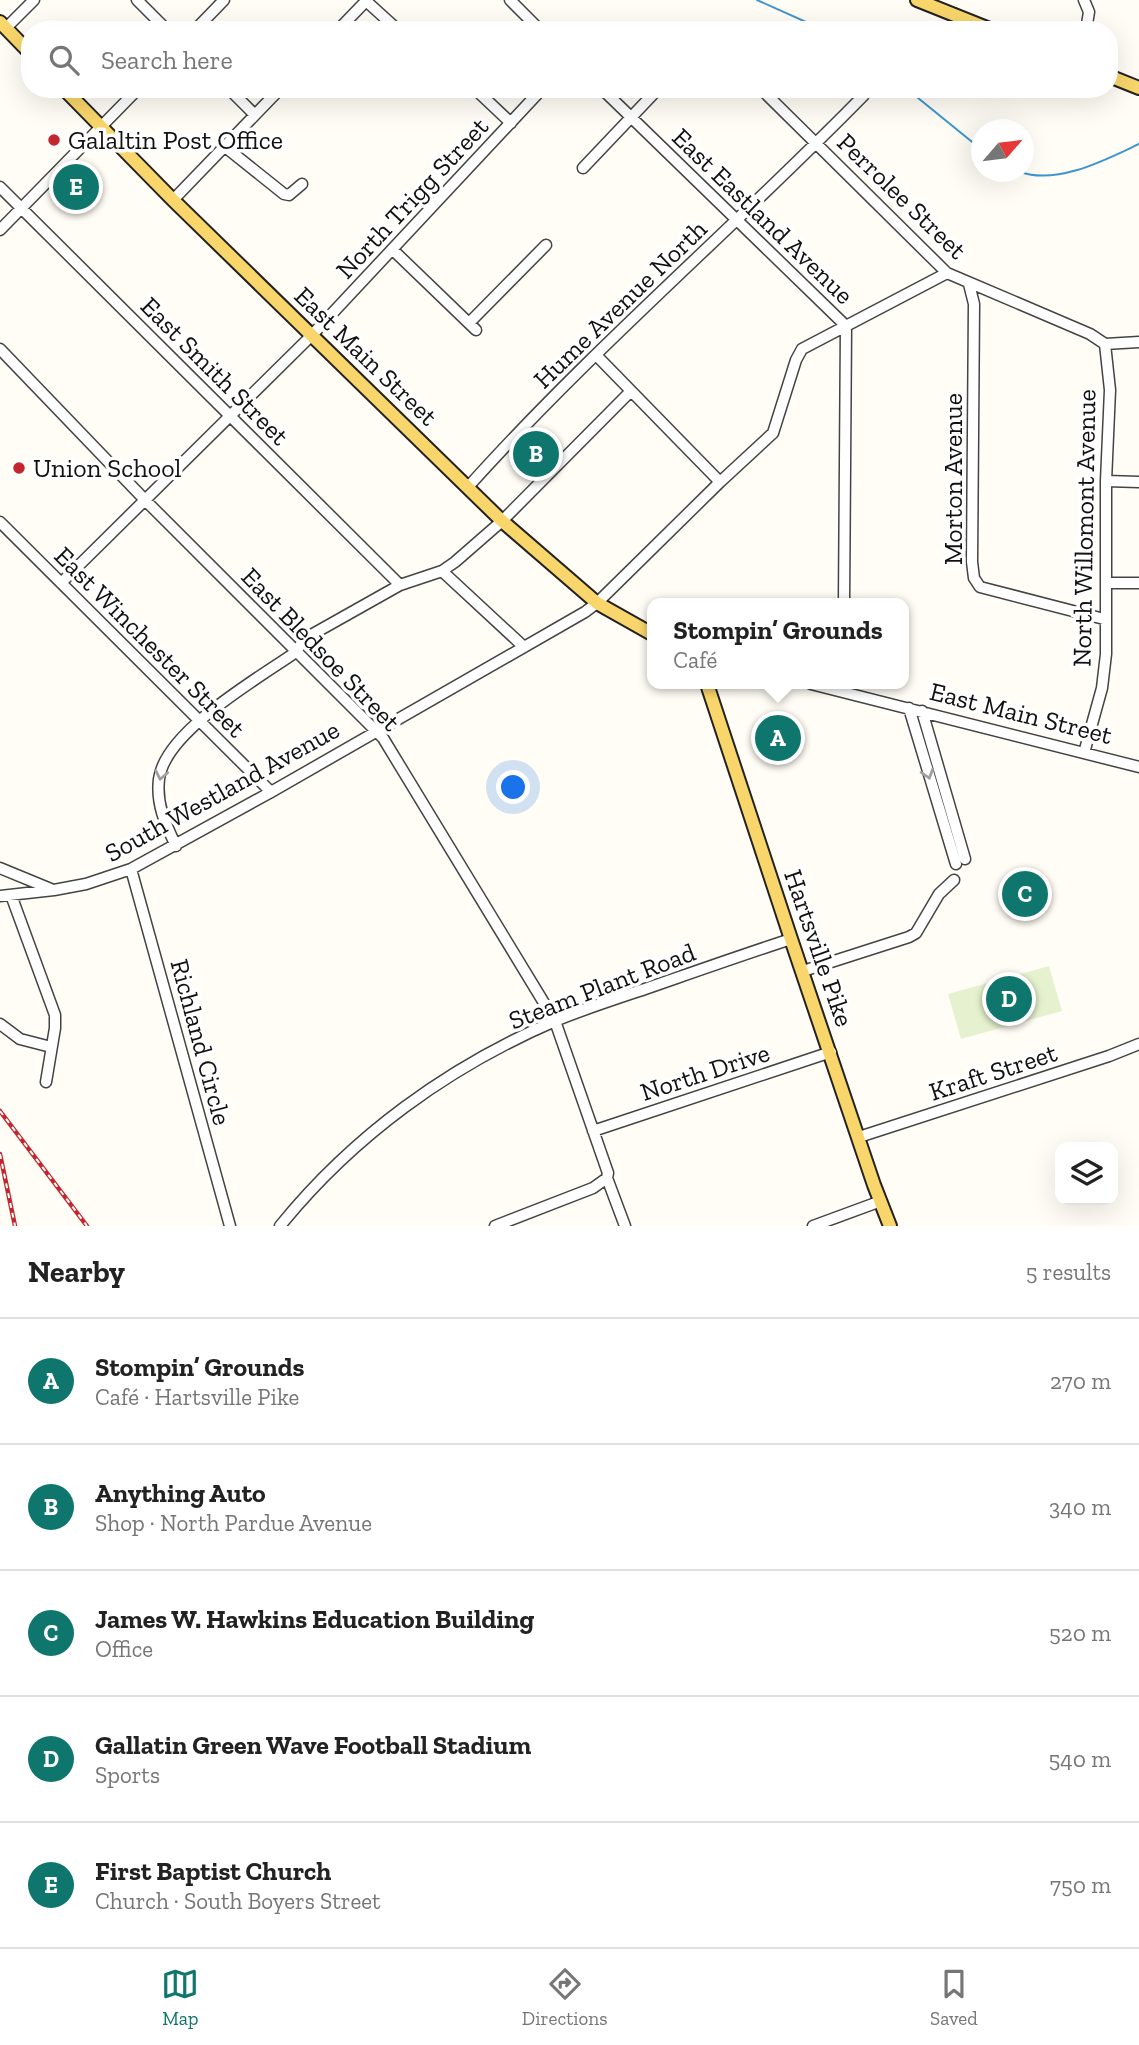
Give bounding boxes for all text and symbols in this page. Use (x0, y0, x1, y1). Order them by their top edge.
search box (21, 21, 1118, 98)
icon: search (45, 41, 83, 79)
text: Search here (101, 44, 233, 76)
street label: North Trigg Street (329, 110, 495, 285)
north arrow (971, 119, 1034, 182)
street label: East Eastland Avenue (666, 121, 860, 311)
place label: Galaltin Post Office (68, 124, 283, 156)
street label: Perrolee Street (831, 126, 974, 266)
marker: Galaltin Post Office (46, 132, 62, 148)
pin: E (53, 161, 99, 213)
street label: Hume Avenue North (527, 213, 714, 395)
street label: East Main Street (288, 280, 444, 433)
street label: East Smith Street (134, 290, 296, 452)
street label: North Willomont Avenue (1066, 389, 1102, 667)
street label: Morton Avenue (937, 393, 969, 565)
pin: B (513, 428, 559, 480)
place label: Union School (33, 452, 181, 484)
marker: Union School (11, 460, 27, 476)
street label: East Winchester Street (48, 540, 252, 744)
street label: East Bledsoe Street (235, 561, 407, 738)
popup (647, 598, 909, 689)
text: Stompin’ Grounds (673, 614, 883, 646)
text: Café (673, 646, 717, 674)
street label: East Main Street (927, 675, 1116, 751)
pin: A (755, 712, 801, 764)
street label: South Westland Avenue (99, 713, 345, 869)
one-way arrow (920, 767, 935, 779)
one-way arrow (154, 769, 169, 781)
your location (496, 770, 530, 804)
street label: Hartsville Pike (777, 865, 861, 1031)
pin: C (1002, 868, 1048, 920)
street label: Steam Plant Road (504, 936, 700, 1036)
street label: Richland Circle (163, 955, 239, 1129)
pin: D (986, 973, 1032, 1025)
street label: North Drive (636, 1036, 774, 1108)
street label: Kraft Street (925, 1036, 1061, 1108)
map controls (1055, 1142, 1118, 1205)
button: layers (1055, 1142, 1118, 1205)
text: Nearby (28, 1254, 125, 1290)
text: 5 results (1026, 1258, 1111, 1286)
text: Stompin’ Grounds (95, 1351, 304, 1383)
text: A (43, 1367, 59, 1395)
text: 270 m (1050, 1367, 1111, 1395)
text: Café · Hartsville Pike (95, 1383, 299, 1411)
text: Anything Auto (95, 1477, 266, 1509)
text: B (44, 1493, 58, 1521)
text: 340 m (1049, 1493, 1111, 1521)
text: Shop · North Pardue Avenue (95, 1509, 372, 1537)
text: James W. Hawkins Education Building (95, 1603, 534, 1635)
text: C (44, 1619, 58, 1647)
text: 520 m (1049, 1619, 1111, 1647)
text: Office (95, 1635, 153, 1663)
text: Gallatin Green Wave Football Stadium (95, 1729, 531, 1761)
text: D (43, 1745, 59, 1773)
text: 540 m (1049, 1745, 1111, 1773)
text: Sports (95, 1761, 160, 1789)
text: First Baptist Church (95, 1855, 331, 1887)
text: E (44, 1871, 58, 1899)
text: 750 m (1050, 1871, 1111, 1899)
text: Church · South Boyers Street (95, 1887, 381, 1915)
tab: Map (161, 1965, 199, 2030)
tab: Directions (522, 1965, 608, 2030)
tab: Saved (930, 1965, 978, 2030)

